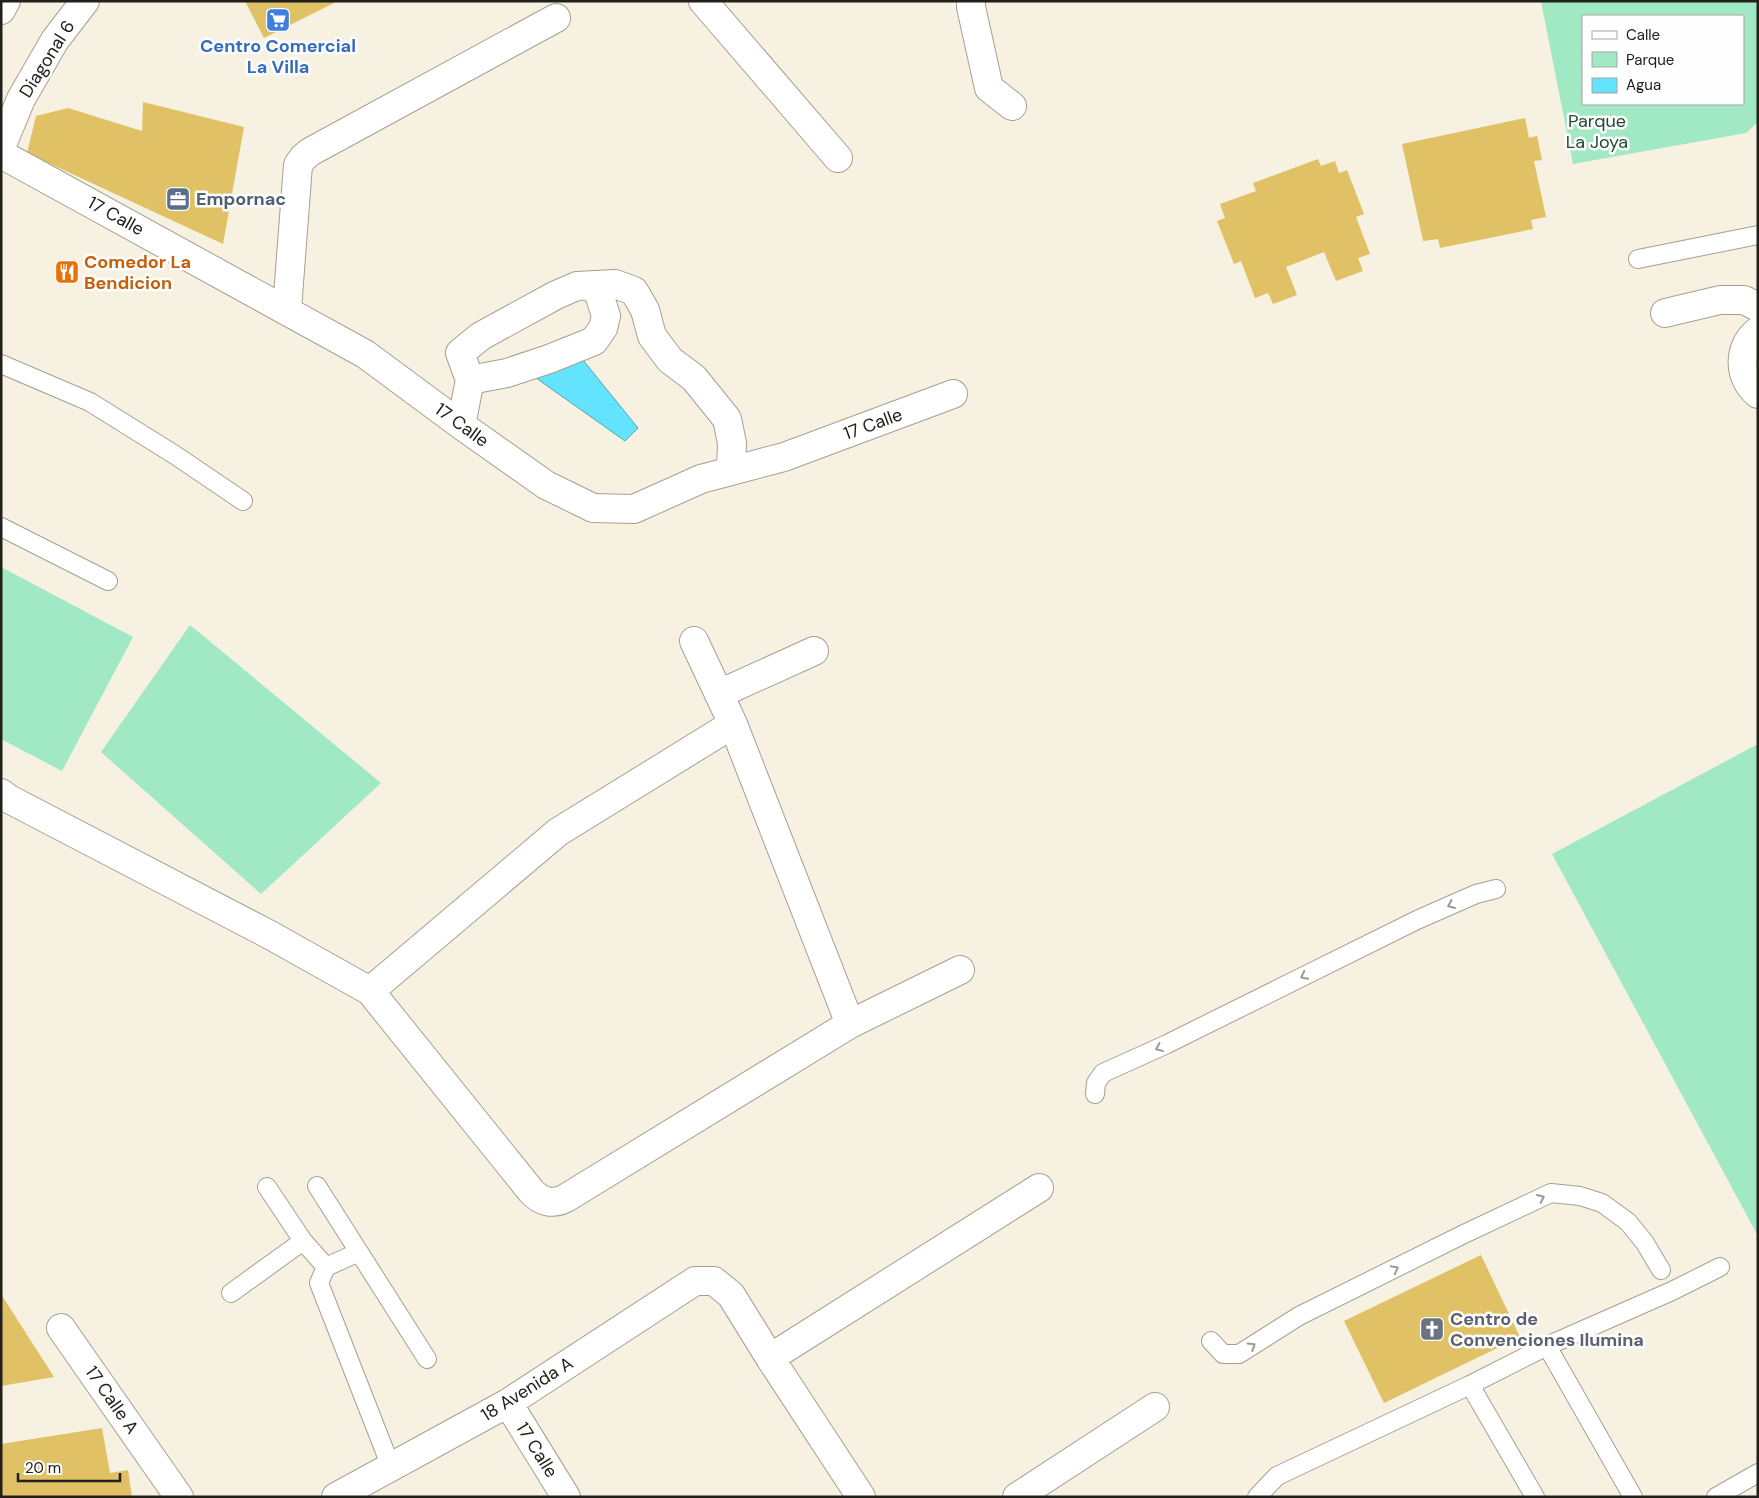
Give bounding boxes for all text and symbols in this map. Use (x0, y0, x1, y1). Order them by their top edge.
supermarket icon: Centro Comercial La Villa (265, 7, 291, 33)
legend (1582, 15, 1744, 105)
street label: Diagonal 6 (14, 16, 80, 102)
text: Calle (1626, 25, 1660, 45)
place label: Centro Comercial La Villa (200, 34, 356, 79)
text: Parque (1626, 50, 1674, 70)
text: Agua (1626, 75, 1661, 95)
park label: Parque La Joya (1566, 109, 1628, 154)
office icon: Empornac (165, 186, 191, 212)
place label: Empornac (196, 187, 286, 211)
street label: 17 Calle (84, 191, 148, 241)
place label: Comedor La Bendicion (84, 250, 191, 295)
restaurant icon: Comedor La Bendicion (54, 259, 80, 285)
street label: 17 Calle (430, 397, 494, 453)
street label: 17 Calle (840, 402, 906, 446)
one-way arrow (1447, 899, 1456, 910)
one-way arrow (1301, 970, 1310, 980)
one-way arrow (1155, 1042, 1164, 1053)
one-way arrow (1536, 1193, 1545, 1204)
one-way arrow (1390, 1264, 1399, 1275)
place label: Centro de Convenciones Ilumina (1450, 1307, 1644, 1352)
church icon: Centro de Convenciones Ilumina (1419, 1316, 1445, 1342)
one-way arrow (1247, 1342, 1256, 1352)
street label: 18 Avenida A (476, 1351, 578, 1427)
street label: 17 Calle A (80, 1361, 144, 1439)
street label: 17 Calle (511, 1418, 563, 1482)
scale bar (18, 1450, 120, 1482)
text: 20 m (25, 1458, 61, 1478)

